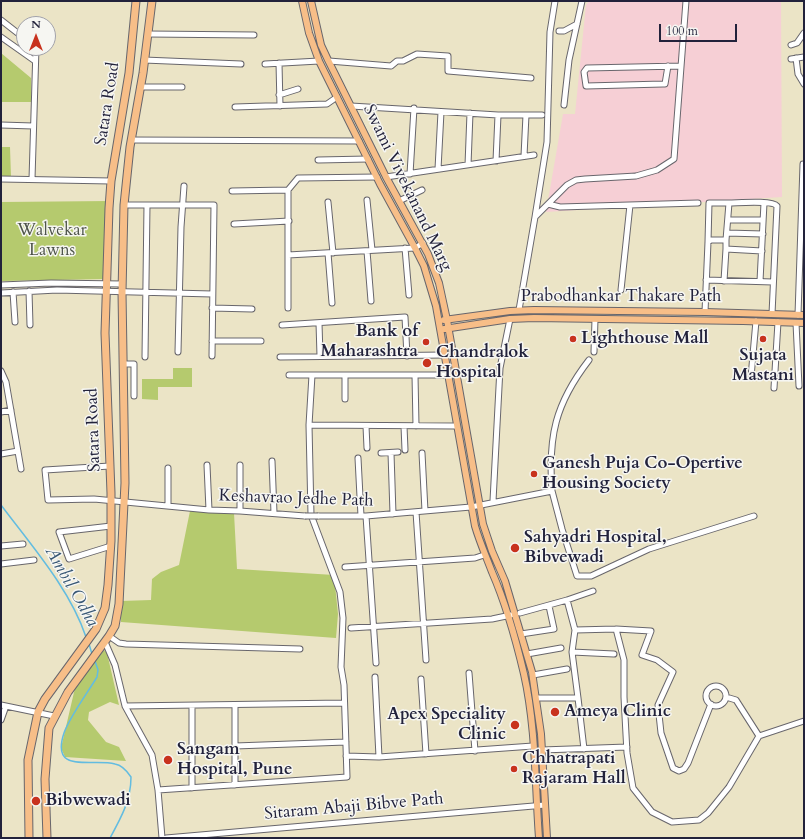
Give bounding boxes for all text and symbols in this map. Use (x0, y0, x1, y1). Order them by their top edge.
north arrow (16, 16, 56, 56)
scale bar (661, 16, 739, 42)
text: N (31, 17, 41, 32)
text: 100 m (666, 23, 698, 39)
street label: Satara Road (91, 61, 125, 147)
street label: Swami Vivekanand Marg (358, 101, 456, 275)
park label: Walvekar Lawns (17, 221, 87, 261)
street label: Prabodhankar Thakare Path (521, 287, 721, 307)
place label: Bank of Maharashtra (321, 322, 418, 362)
place label: Lighthouse Mall (581, 329, 709, 349)
marker: Lighthouse Mall (568, 334, 578, 344)
marker: Sujata Mastani (758, 334, 768, 344)
marker: Bank of Maharashtra (421, 337, 431, 347)
place label: Chandralok Hospital (436, 343, 529, 383)
place label: Sujata Mastani (732, 346, 794, 386)
marker: Chandralok Hospital (421, 357, 433, 369)
street label: Satara Road (82, 388, 106, 472)
place label: Ganesh Puja Co-Opertive Housing Society (542, 454, 743, 494)
marker: Ganesh Puja Co-Opertive Housing Society (529, 469, 539, 479)
street label: Keshavrao Jedhe Path (218, 486, 374, 512)
place label: Sahyadri Hospital, Bibvewadi (524, 528, 667, 568)
marker: Sahyadri Hospital, Bibvewadi (509, 542, 521, 554)
water label: Ambil Odha (39, 543, 103, 631)
place label: Ameya Clinic (564, 702, 671, 722)
place label: Apex Speciality Clinic (387, 705, 506, 745)
marker: Ameya Clinic (549, 706, 561, 718)
marker: Apex Speciality Clinic (509, 719, 521, 731)
place label: Sangam Hospital, Pune (177, 740, 292, 780)
place label: Chhatrapati Rajaram Hall (522, 749, 626, 789)
marker: Sangam Hospital, Pune (162, 754, 174, 766)
marker: Chhatrapati Rajaram Hall (509, 764, 519, 774)
street label: Sitaram Abaji Bibve Path (264, 789, 444, 825)
place label: Bibwewadi (45, 791, 131, 811)
marker: Bibwewadi (30, 795, 42, 807)

